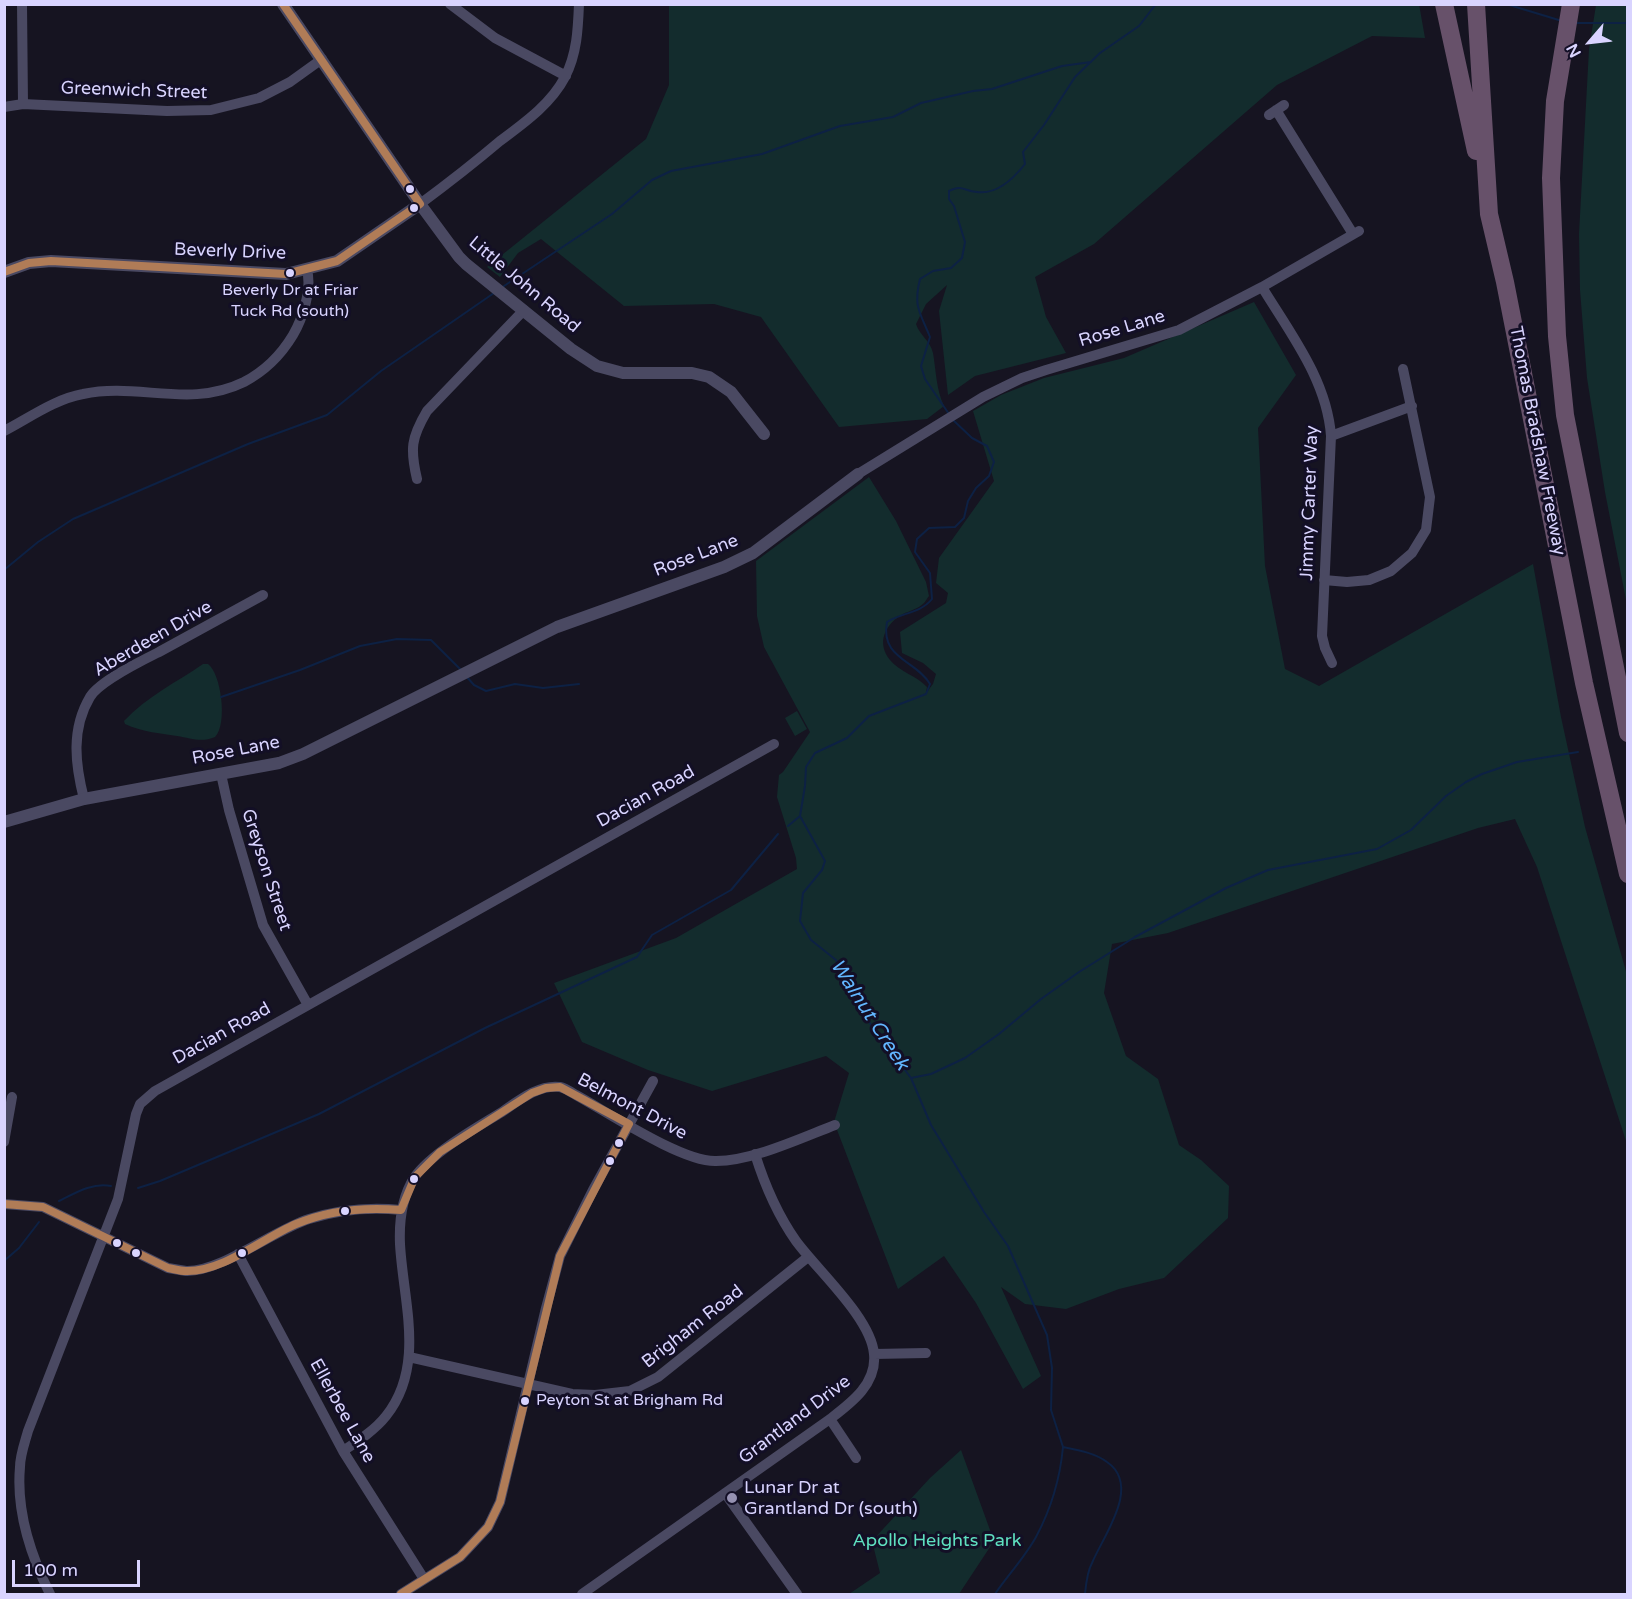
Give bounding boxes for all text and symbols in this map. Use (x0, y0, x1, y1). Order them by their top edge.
north arrow (1560, 12, 1620, 72)
text: N (1562, 40, 1586, 61)
street label: Greenwich Street (60, 78, 208, 104)
unlabelled marker (404, 183, 416, 195)
unlabelled marker (408, 202, 420, 214)
street label: Little John Road (464, 232, 584, 338)
street label: Beverly Drive (174, 239, 286, 265)
marker: Beverly Dr at Friar Tuck Rd (south) (284, 267, 296, 279)
place label: Beverly Dr at Friar Tuck Rd (south) (222, 281, 358, 319)
street label: Rose Lane (1076, 306, 1168, 352)
street label: Thomas Bradshaw Freeway (1504, 325, 1570, 557)
street label: Jimmy Carter Way (1296, 425, 1324, 581)
street label: Rose Lane (651, 530, 741, 582)
street label: Aberdeen Drive (90, 596, 216, 682)
street label: Rose Lane (190, 732, 282, 770)
street label: Dacian Road (593, 761, 699, 833)
street label: Greyson Street (236, 806, 296, 934)
water label: Walnut Creek (824, 955, 914, 1075)
street label: Dacian Road (169, 998, 275, 1070)
street label: Belmont Drive (573, 1069, 691, 1145)
unlabelled marker (613, 1137, 625, 1149)
unlabelled marker (604, 1155, 616, 1167)
unlabelled marker (408, 1173, 420, 1185)
unlabelled marker (339, 1205, 351, 1217)
unlabelled marker (111, 1237, 123, 1249)
unlabelled marker (130, 1247, 142, 1259)
unlabelled marker (236, 1247, 248, 1259)
street label: Brigham Road (638, 1281, 748, 1373)
street label: Ellerbee Lane (305, 1355, 379, 1467)
street label: Grantland Drive (735, 1371, 855, 1469)
place label: Peyton St at Brigham Rd (536, 1391, 723, 1411)
marker: Peyton St at Brigham Rd (519, 1395, 531, 1407)
place label: Lunar Dr at Grantland Dr (south) (744, 1477, 918, 1520)
marker: Lunar Dr at Grantland Dr (south) (725, 1491, 739, 1505)
park label: Apollo Heights Park (853, 1530, 1021, 1552)
scale bar (15, 1548, 142, 1586)
text: 100 m (23, 1559, 78, 1581)

